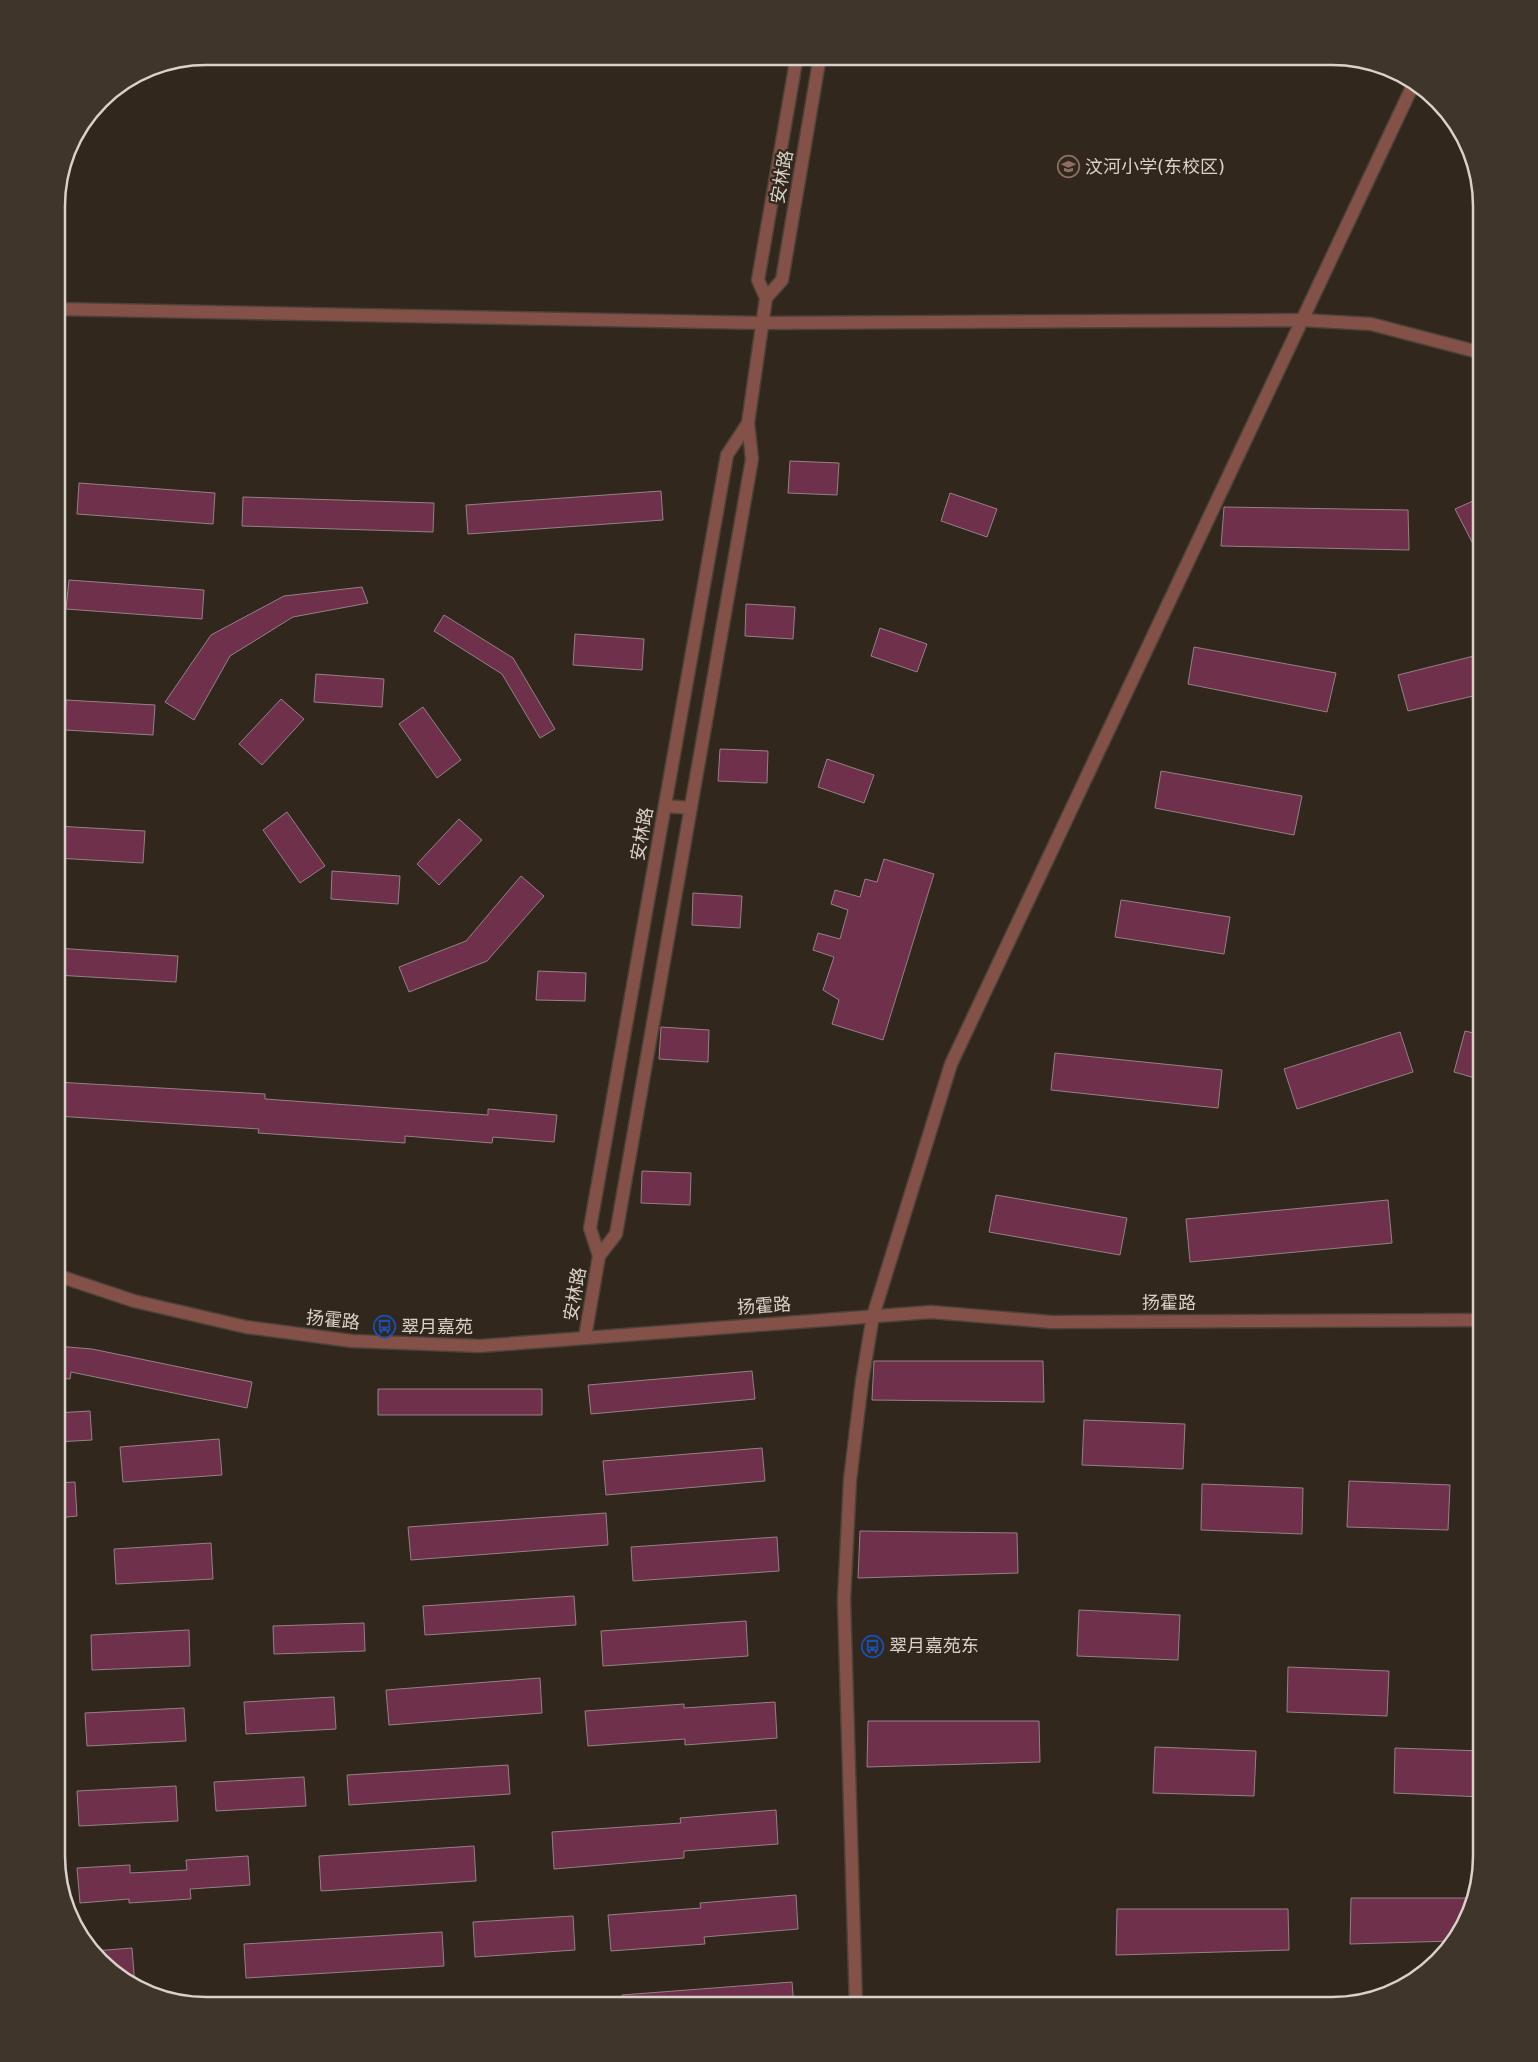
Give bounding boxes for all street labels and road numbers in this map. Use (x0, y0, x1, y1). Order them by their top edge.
street label: 安林路 (766, 149, 797, 205)
street label: 安林路 (626, 806, 657, 862)
street label: 安林路 (559, 1266, 590, 1322)
street label: 扬霍路 (1142, 1292, 1196, 1313)
street label: 扬霍路 (736, 1293, 792, 1318)
street label: 扬霍路 (305, 1306, 361, 1333)

